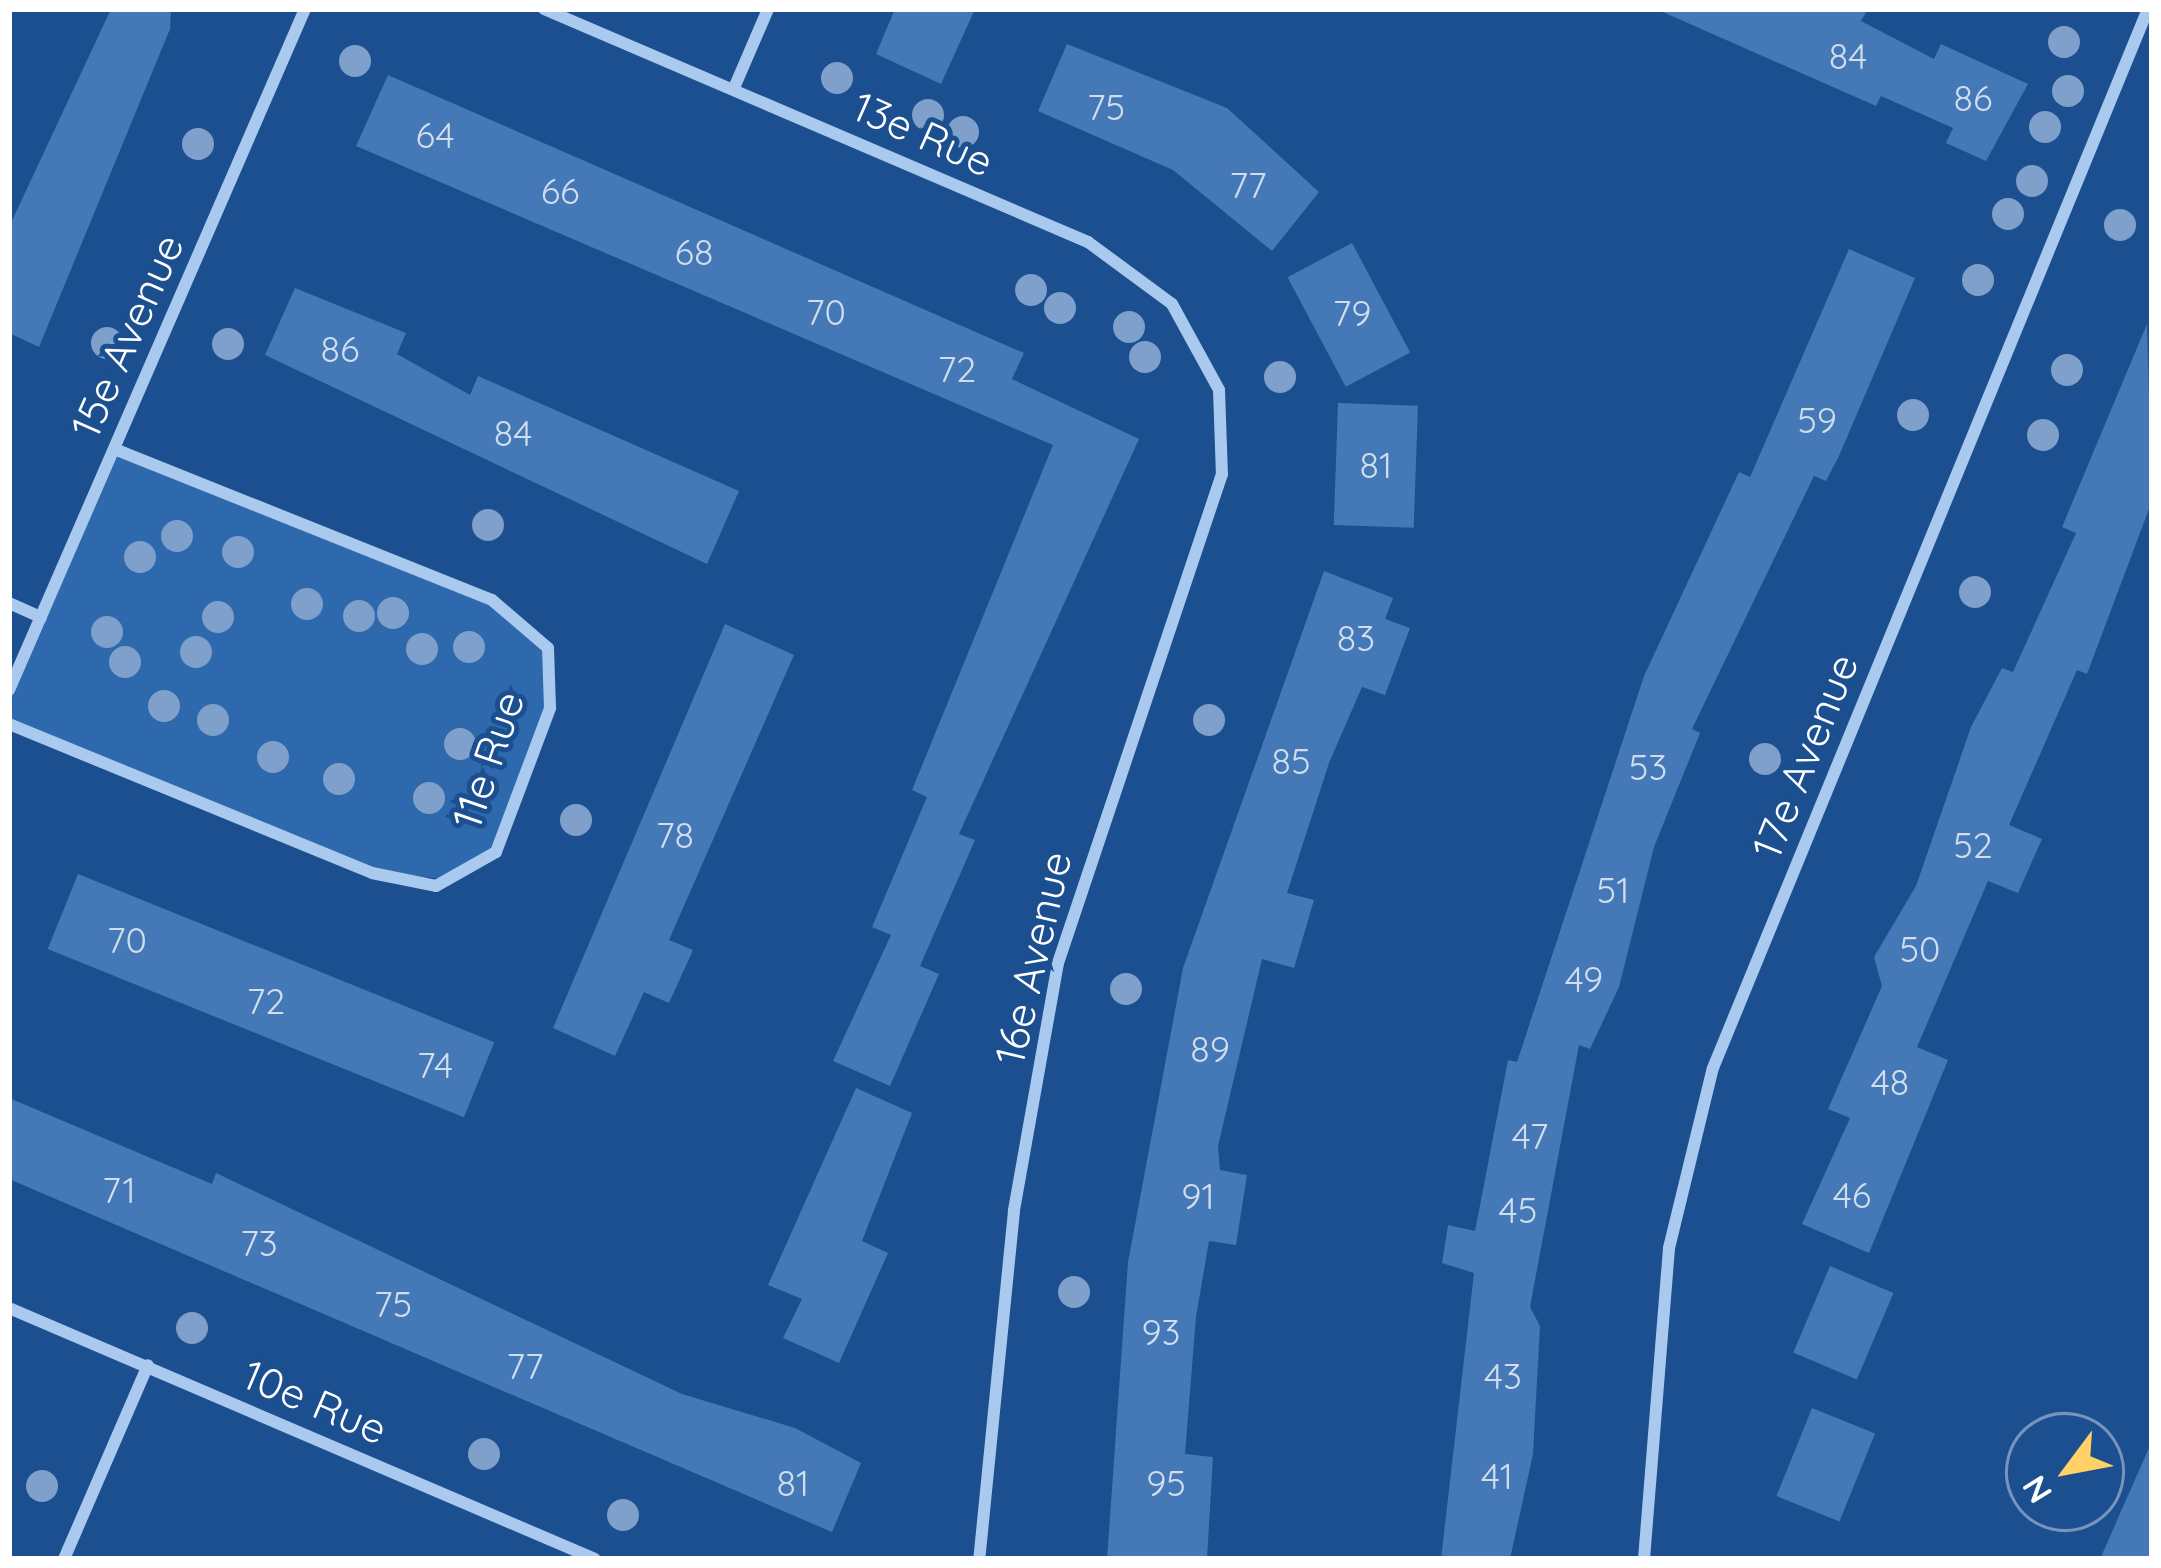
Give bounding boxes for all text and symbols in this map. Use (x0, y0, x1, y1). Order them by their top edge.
house number: 84 (1829, 34, 1867, 78)
house number: 86 (1954, 76, 1992, 120)
street label: 13e Rue (845, 81, 1001, 187)
house number: 75 (1087, 85, 1125, 129)
house number: 64 (416, 113, 454, 157)
house number: 77 (1230, 163, 1266, 207)
house number: 66 (541, 169, 579, 213)
street label: 15e Avenue (60, 227, 194, 445)
house number: 68 (675, 230, 713, 274)
house number: 70 (806, 290, 846, 334)
house number: 79 (1333, 291, 1371, 335)
house number: 86 (321, 327, 359, 371)
house number: 72 (938, 347, 976, 391)
house number: 59 (1797, 398, 1837, 442)
house number: 84 (494, 411, 532, 455)
house number: 81 (1360, 443, 1392, 487)
house number: 83 (1337, 616, 1375, 660)
street label: 17e Avenue (1741, 646, 1869, 866)
street label: 11e Rue (441, 685, 535, 835)
house number: 85 (1271, 739, 1311, 783)
house number: 53 (1629, 745, 1667, 789)
house number: 78 (656, 813, 694, 857)
house number: 52 (1953, 823, 1993, 867)
street label: 16e Avenue (984, 847, 1082, 1069)
house number: 51 (1597, 868, 1629, 912)
house number: 70 (107, 918, 147, 962)
house number: 50 (1899, 927, 1941, 971)
house number: 49 (1565, 957, 1603, 1001)
house number: 72 (247, 979, 285, 1023)
house number: 89 (1190, 1027, 1230, 1071)
house number: 74 (417, 1043, 453, 1087)
house number: 48 (1871, 1060, 1909, 1104)
house number: 47 (1512, 1114, 1548, 1158)
house number: 71 (102, 1168, 136, 1212)
house number: 46 (1833, 1173, 1871, 1217)
house number: 91 (1181, 1174, 1215, 1218)
house number: 45 (1499, 1188, 1537, 1232)
house number: 73 (240, 1221, 278, 1265)
house number: 75 (374, 1282, 412, 1326)
house number: 93 (1142, 1310, 1180, 1354)
house number: 77 (507, 1344, 543, 1388)
street label: 10e Rue (235, 1349, 395, 1455)
house number: 43 (1484, 1354, 1522, 1398)
north arrow (2005, 1412, 2125, 1532)
house number: 41 (1481, 1454, 1513, 1498)
house number: 81 (777, 1461, 809, 1505)
house number: 95 (1146, 1461, 1186, 1505)
text: N (2013, 1469, 2060, 1511)

